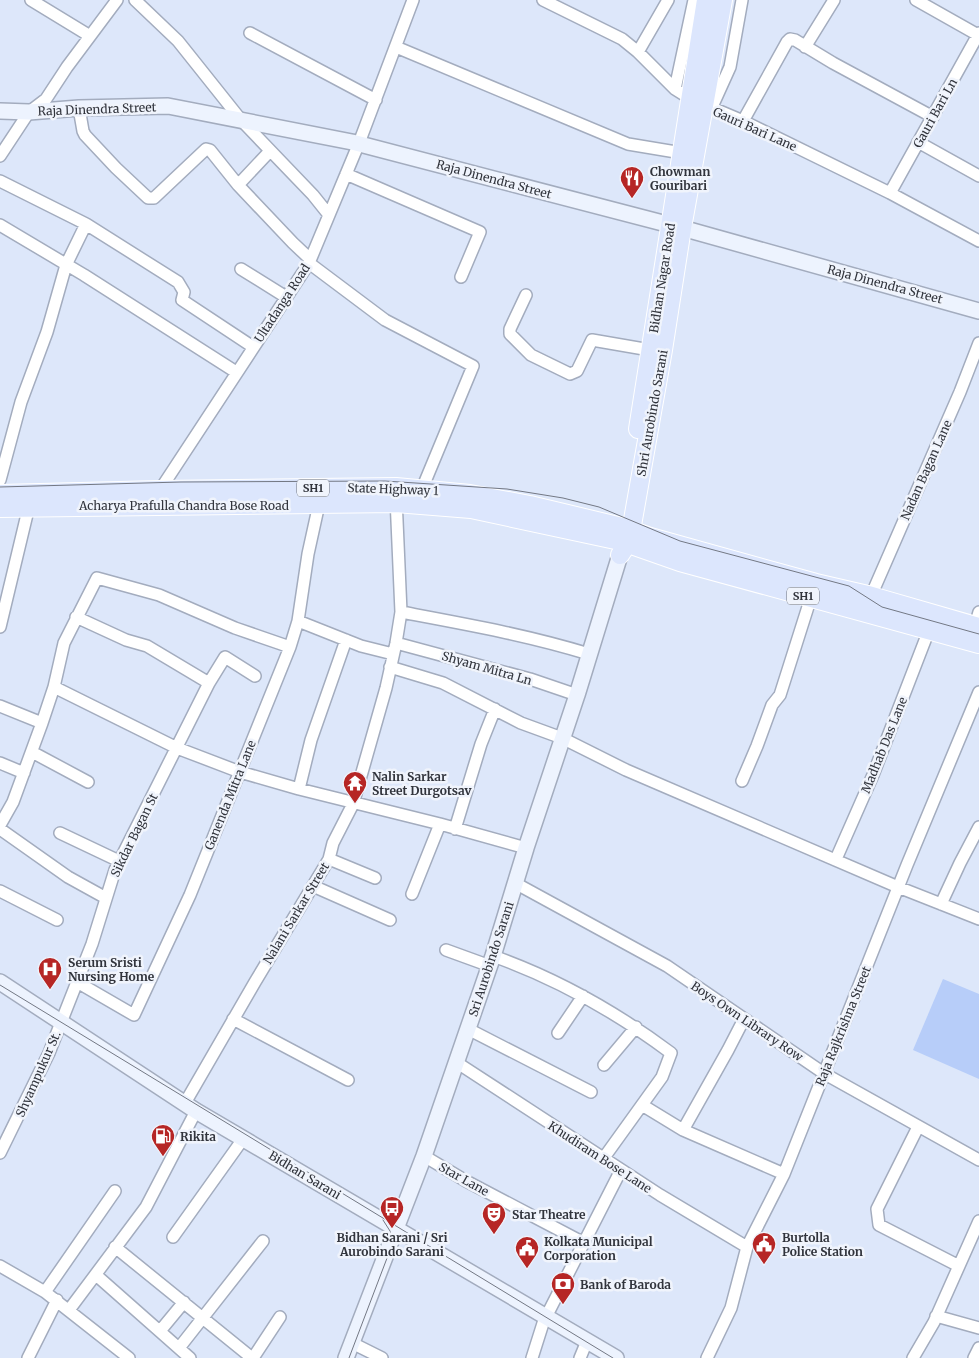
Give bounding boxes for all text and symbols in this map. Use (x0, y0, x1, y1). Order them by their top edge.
street label: Gauri Bari Ln (910, 76, 960, 150)
street label: Raja Dinendra Street (37, 99, 157, 119)
street label: Gauri Bari Lane (711, 104, 799, 154)
street label: Raja Dinendra Street (435, 156, 554, 202)
place label: Chowman Gouribari (650, 164, 710, 193)
restaurant icon: Chowman Gouribari (619, 165, 645, 199)
street label: Bidhan Nagar Road (646, 222, 678, 334)
street label: Ultadanga Road (251, 261, 313, 345)
street label: Raja Dinendra Street (826, 261, 945, 307)
street label: Shri Aurobindo Sarani (633, 348, 671, 477)
street label: Nadan Bagan Lane (897, 418, 955, 522)
road number: SH1 (297, 479, 329, 496)
street label: State Highway 1 (347, 480, 440, 498)
street label: Acharya Prafulla Chandra Bose Road (78, 498, 289, 513)
road number: SH1 (787, 588, 819, 604)
street label: Shyam Mitra Ln (440, 648, 534, 688)
street label: Madhab Das Lane (858, 695, 910, 795)
street label: Ganenda Mitra Lane (201, 738, 259, 852)
place label: Nalin Sarkar Street Durgotsav (372, 769, 473, 798)
temple icon: Nalin Sarkar Street Durgotsav (342, 770, 368, 804)
street label: Sikdar Bagan St (107, 790, 161, 879)
street label: Nalani Sarkar Street (260, 859, 332, 967)
street label: Sri Aurobindo Sarani (465, 899, 517, 1018)
place label: Serum Sristi Nursing Home (68, 955, 155, 984)
hospital icon: Serum Sristi Nursing Home (37, 956, 63, 990)
street label: Raja Rajkrishna Street (812, 964, 874, 1088)
street label: Boys Own Library Row (688, 978, 806, 1065)
street label: Shyampukur St. (12, 1029, 64, 1119)
street label: Khudiram Bose Lane (545, 1118, 655, 1196)
fuel station icon: Rikita (150, 1123, 176, 1157)
place label: Rikita (180, 1129, 216, 1144)
street label: Bidhan Sarani (266, 1148, 344, 1202)
street label: Star Lane (436, 1159, 492, 1199)
bus stop icon: Bidhan Sarani / Sri Aurobindo Sarani (379, 1195, 405, 1229)
theatre icon: Star Theatre (481, 1201, 507, 1235)
place label: Star Theatre (512, 1207, 586, 1222)
place label: Bidhan Sarani / Sri Aurobindo Sarani (336, 1230, 448, 1259)
place label: Burtolla Police Station (782, 1230, 863, 1259)
public building icon: Burtolla Police Station (751, 1231, 777, 1265)
place label: Kolkata Municipal Corporation (544, 1234, 653, 1263)
public building icon: Kolkata Municipal Corporation (514, 1235, 540, 1269)
bank icon: Bank of Baroda (550, 1271, 576, 1305)
place label: Bank of Baroda (580, 1277, 671, 1292)

